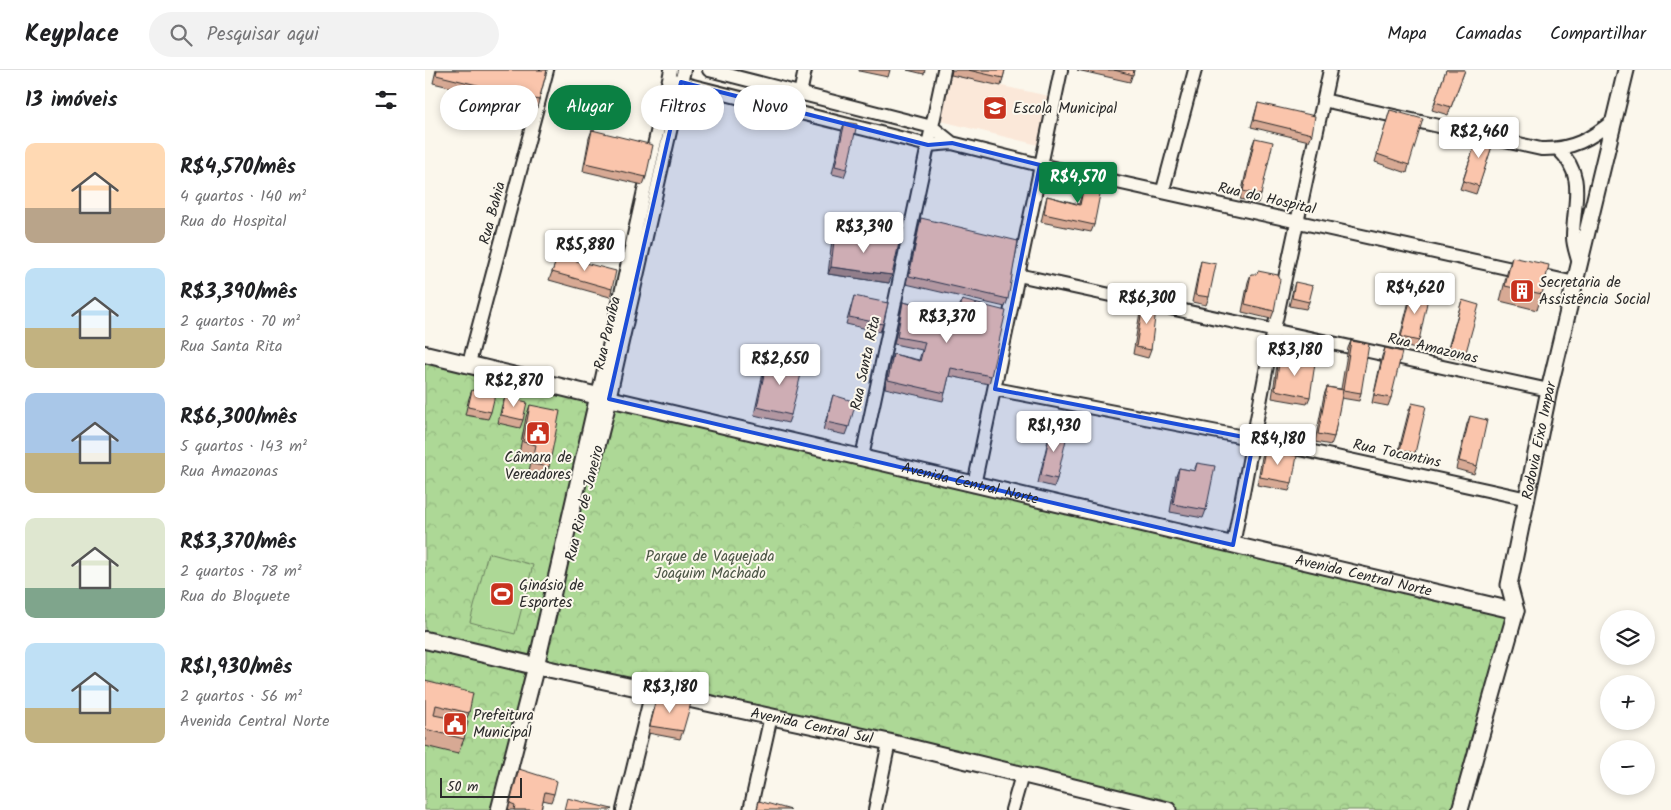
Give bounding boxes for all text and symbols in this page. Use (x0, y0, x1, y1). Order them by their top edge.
search box (149, 12, 499, 57)
text: Keyplace (25, 15, 119, 54)
text: Pesquisar aqui (207, 20, 319, 50)
text: Mapa (1387, 20, 1427, 49)
text: Camadas (1455, 20, 1522, 49)
text: Compartilhar (1550, 20, 1646, 49)
icon: search (167, 21, 195, 49)
text: 13 imóveis (25, 84, 117, 117)
chip: Comprar (440, 85, 538, 130)
chip: Alugar (548, 85, 631, 130)
chip: Filtros (641, 85, 724, 130)
chip: Novo (734, 85, 806, 130)
icon: filters (372, 86, 400, 114)
school or university icon: Escola Municipal (982, 95, 1008, 121)
place label: Escola Municipal (1013, 97, 1117, 121)
pin: R$2,460 (1433, 116, 1525, 159)
text: R$2,460 (1450, 120, 1508, 145)
text: R$4,570/mês (180, 151, 296, 184)
pin: R$4,570 (1032, 162, 1124, 204)
icon: home (65, 163, 125, 223)
text: R$4,570 (1050, 165, 1106, 190)
street label: Rua do Hospital (1215, 176, 1318, 222)
street label: Rua Bahia (473, 179, 513, 247)
text: 4 quartos · 140 m² (180, 184, 306, 209)
text: Rua do Hospital (180, 209, 286, 234)
pin: R$3,390 (818, 212, 910, 254)
text: R$3,390 (835, 215, 893, 240)
pin: R$5,880 (539, 230, 631, 272)
text: R$5,880 (556, 233, 614, 258)
place label: Secretaria de Assistência Social (1539, 271, 1651, 312)
pin: R$4,620 (1369, 272, 1461, 315)
text: R$3,390/mês (180, 276, 297, 309)
text: R$4,620 (1386, 276, 1444, 301)
building icon: Secretaria de Assistência Social (1509, 278, 1535, 304)
pin: R$6,300 (1101, 282, 1193, 325)
text: R$6,300 (1118, 286, 1176, 311)
icon: home (65, 288, 125, 348)
street label: Rua Paraíba (588, 294, 628, 372)
pin: R$3,370 (901, 302, 993, 344)
text: R$3,370 (919, 305, 975, 330)
text: 2 quartos · 70 m² (180, 309, 300, 334)
street label: Rua Santa Rita (844, 314, 888, 413)
street label: Rua Amazonas (1385, 327, 1481, 371)
text: Rua Santa Rita (180, 334, 282, 359)
pin: R$3,180 (1249, 334, 1341, 377)
text: R$3,180 (1268, 338, 1322, 363)
pin: R$2,650 (734, 344, 826, 386)
text: R$2,650 (751, 347, 809, 372)
pin: R$2,870 (468, 366, 560, 408)
text: R$2,870 (485, 369, 543, 394)
street label: Rodovia Eixo Impar (1516, 378, 1564, 502)
text: R$6,300/mês (180, 401, 297, 434)
pin: R$1,930 (1008, 410, 1100, 453)
icon: home (65, 413, 125, 473)
text: R$1,930 (1027, 414, 1081, 439)
public building icon: Câmara de Vereadores (525, 420, 551, 446)
pin: R$4,180 (1232, 424, 1324, 466)
text: R$4,180 (1251, 427, 1305, 452)
street label: Rua Tocantins (1351, 433, 1444, 475)
text: 5 quartos · 143 m² (180, 434, 307, 459)
street label: Rua Rio de Janeiro (559, 443, 611, 564)
place label: Câmara de Vereadores (504, 446, 572, 487)
street label: Avenida Central Norte (899, 456, 1041, 512)
text: Rua Amazonas (180, 459, 278, 484)
text: R$3,370/mês (180, 526, 297, 559)
icon: home (65, 538, 125, 598)
park label: Parque de Vaquejada Joaquim Machado (646, 545, 774, 586)
street label: Avenida Central Norte (1292, 549, 1435, 604)
text: 2 quartos · 78 m² (180, 559, 302, 584)
place label: Ginásio de Esportes (519, 574, 584, 615)
sports icon: Ginásio de Esportes (489, 581, 515, 607)
text: Rua do Bloquete (180, 584, 290, 609)
map controls (1600, 610, 1655, 795)
button: layers (1600, 610, 1655, 665)
text: R$1,930/mês (180, 651, 292, 684)
icon: home (65, 663, 125, 723)
pin: R$3,180 (624, 672, 716, 714)
text: R$3,180 (643, 675, 697, 700)
button: + (1600, 675, 1655, 730)
text: 2 quartos · 56 m² (180, 684, 302, 709)
street label: Avenida Central Sul (748, 702, 875, 751)
place label: Prefeitura Municipal (473, 704, 534, 745)
text: Avenida Central Norte (180, 709, 329, 734)
public building icon: Prefeitura Municipal (442, 711, 468, 737)
button: − (1600, 740, 1655, 795)
scale bar (440, 775, 523, 798)
text: 50 m (447, 776, 478, 798)

